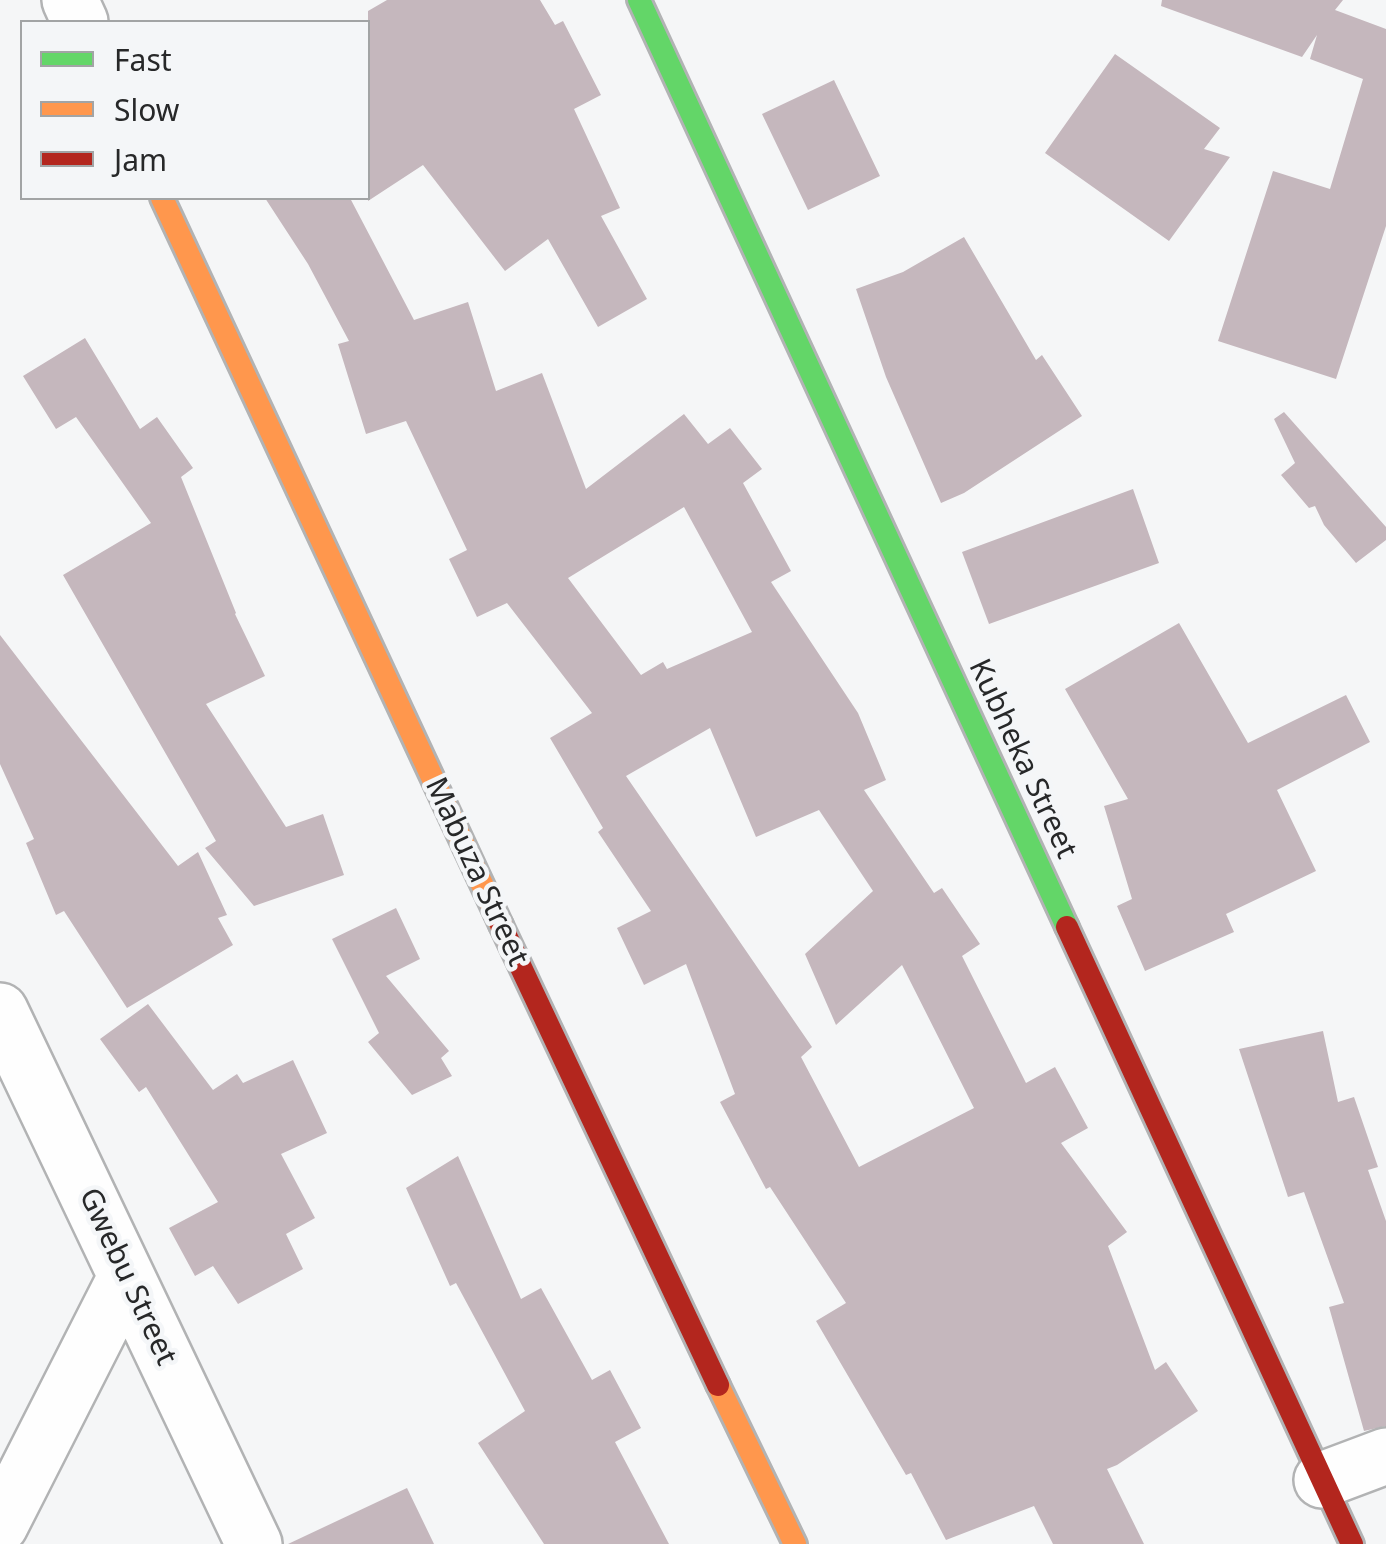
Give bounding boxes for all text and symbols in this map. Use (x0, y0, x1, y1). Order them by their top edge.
legend (20, 20, 370, 200)
text: Fast (114, 39, 172, 80)
text: Slow (114, 89, 179, 130)
text: Jam (114, 139, 167, 180)
street label: Kubheka Street (960, 654, 1084, 864)
street label: Mabuza Street (417, 772, 535, 972)
street label: Gwebu Street (70, 1183, 184, 1371)

